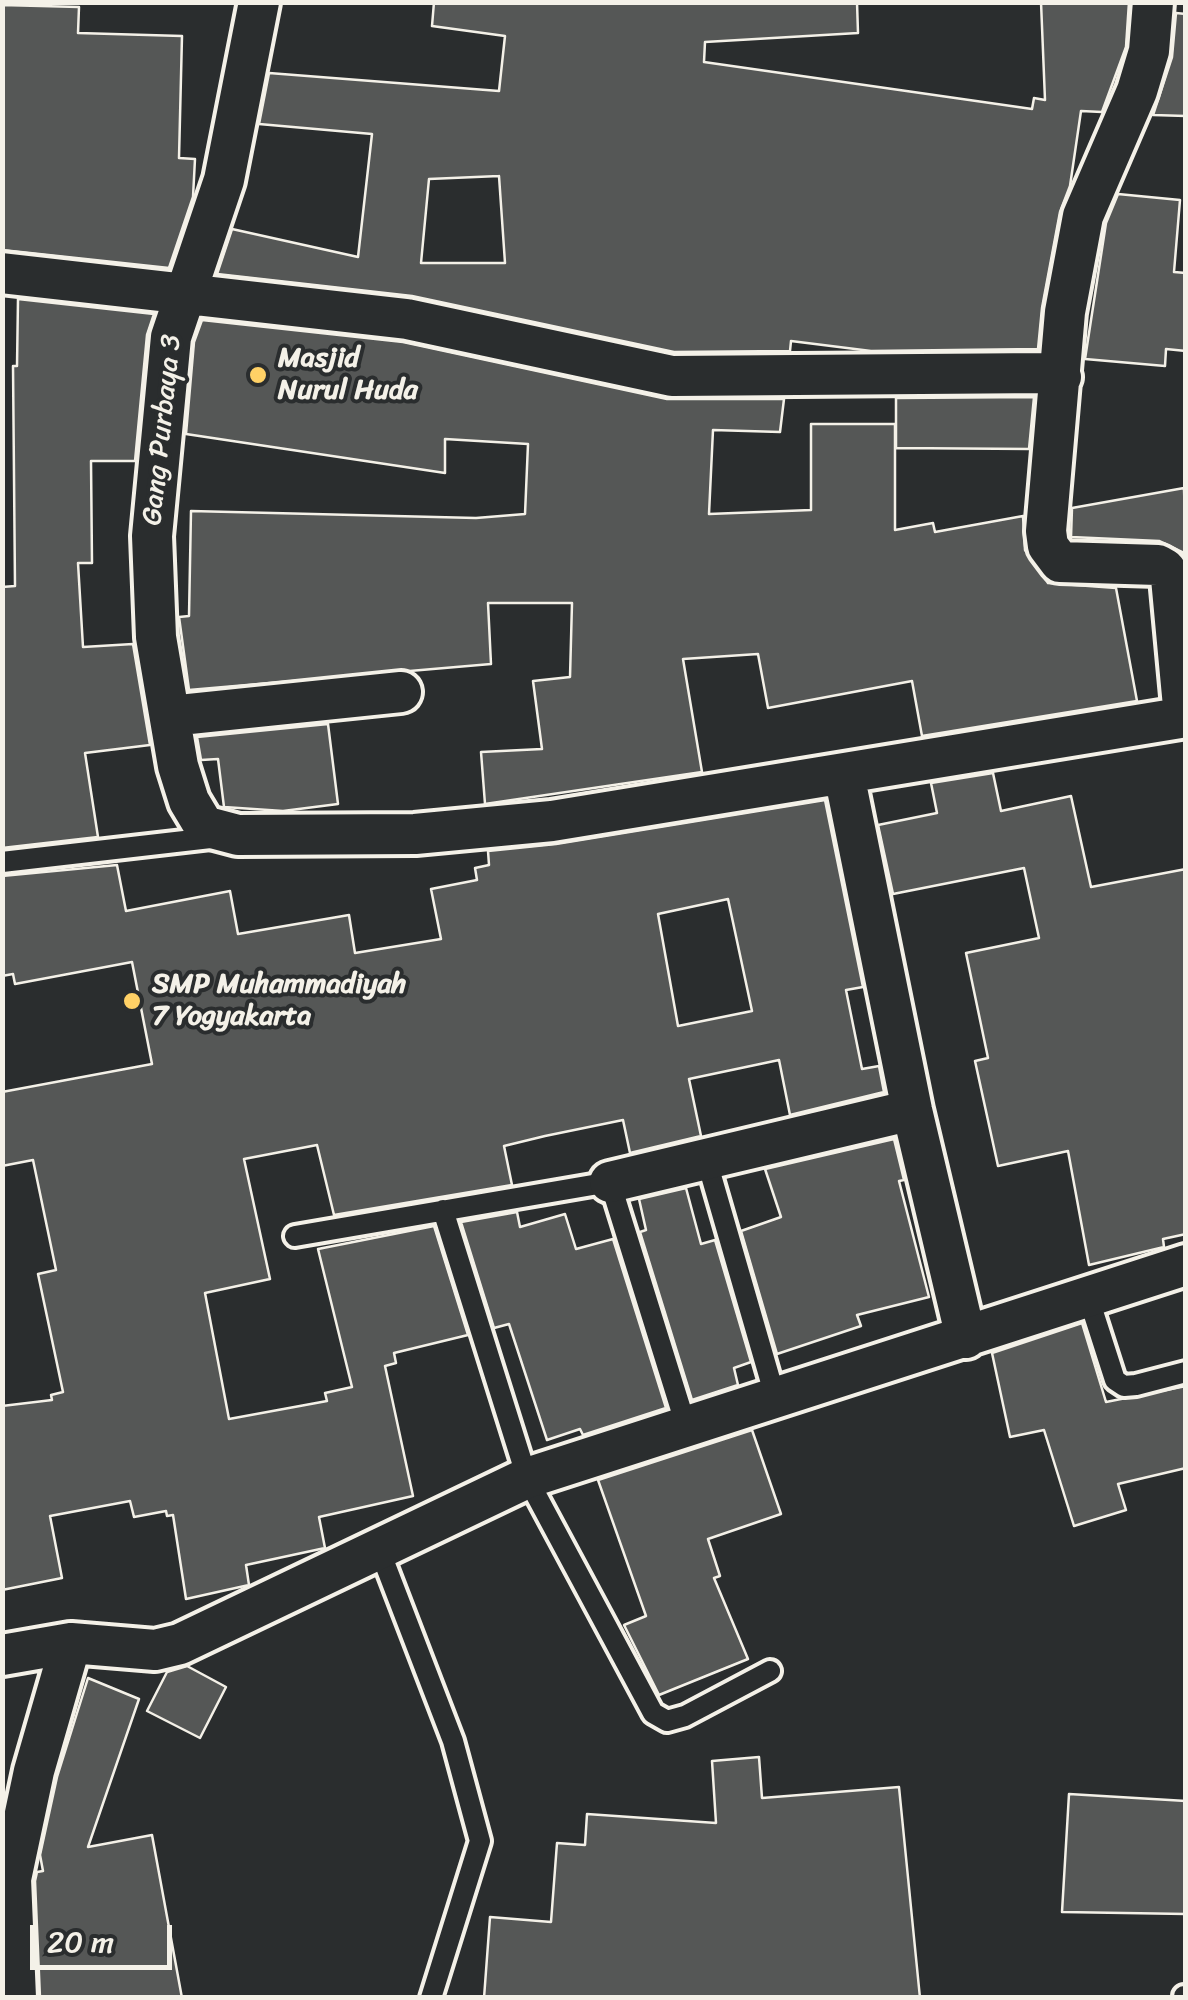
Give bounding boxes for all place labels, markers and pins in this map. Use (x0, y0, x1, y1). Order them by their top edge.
place label: Masjid Nurul Huda (278, 342, 418, 408)
marker: Masjid Nurul Huda (247, 364, 269, 386)
place label: SMP Muhammadiyah 7 Yogyakarta (152, 968, 406, 1034)
marker: SMP Muhammadiyah 7 Yogyakarta (121, 990, 143, 1012)

